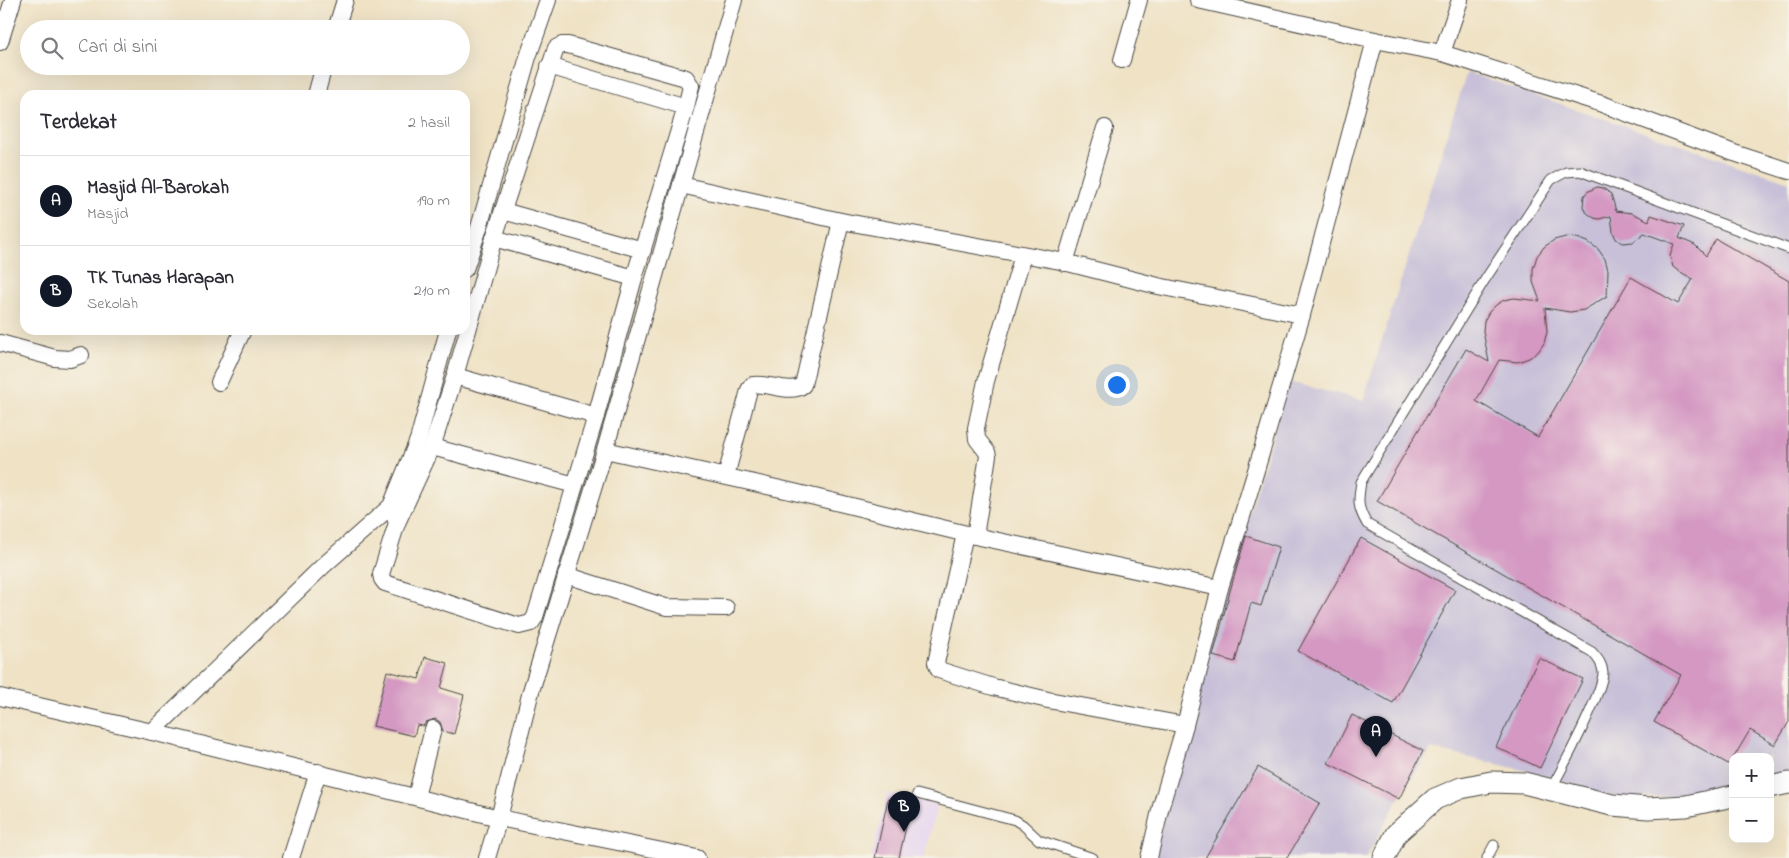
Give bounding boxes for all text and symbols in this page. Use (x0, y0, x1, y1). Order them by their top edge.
search box (20, 20, 470, 75)
icon: search (38, 34, 66, 62)
text: Cari di sini (78, 34, 157, 61)
text: Terdekat (40, 108, 117, 138)
text: 2 hasil (408, 111, 450, 135)
text: Masjid Al-Barokah (87, 175, 229, 202)
text: A (51, 189, 61, 213)
text: 190 m (417, 189, 450, 213)
text: Masjid (87, 202, 129, 226)
text: TK Tunas Harapan (87, 265, 234, 292)
text: B (51, 279, 61, 303)
text: 210 m (414, 279, 450, 303)
text: Sekolah (87, 292, 138, 316)
your location (1104, 372, 1130, 398)
pin: A (1360, 716, 1392, 757)
map controls (1729, 753, 1774, 843)
button: + (1729, 753, 1774, 798)
pin: B (888, 791, 920, 832)
button: − (1729, 798, 1774, 843)

